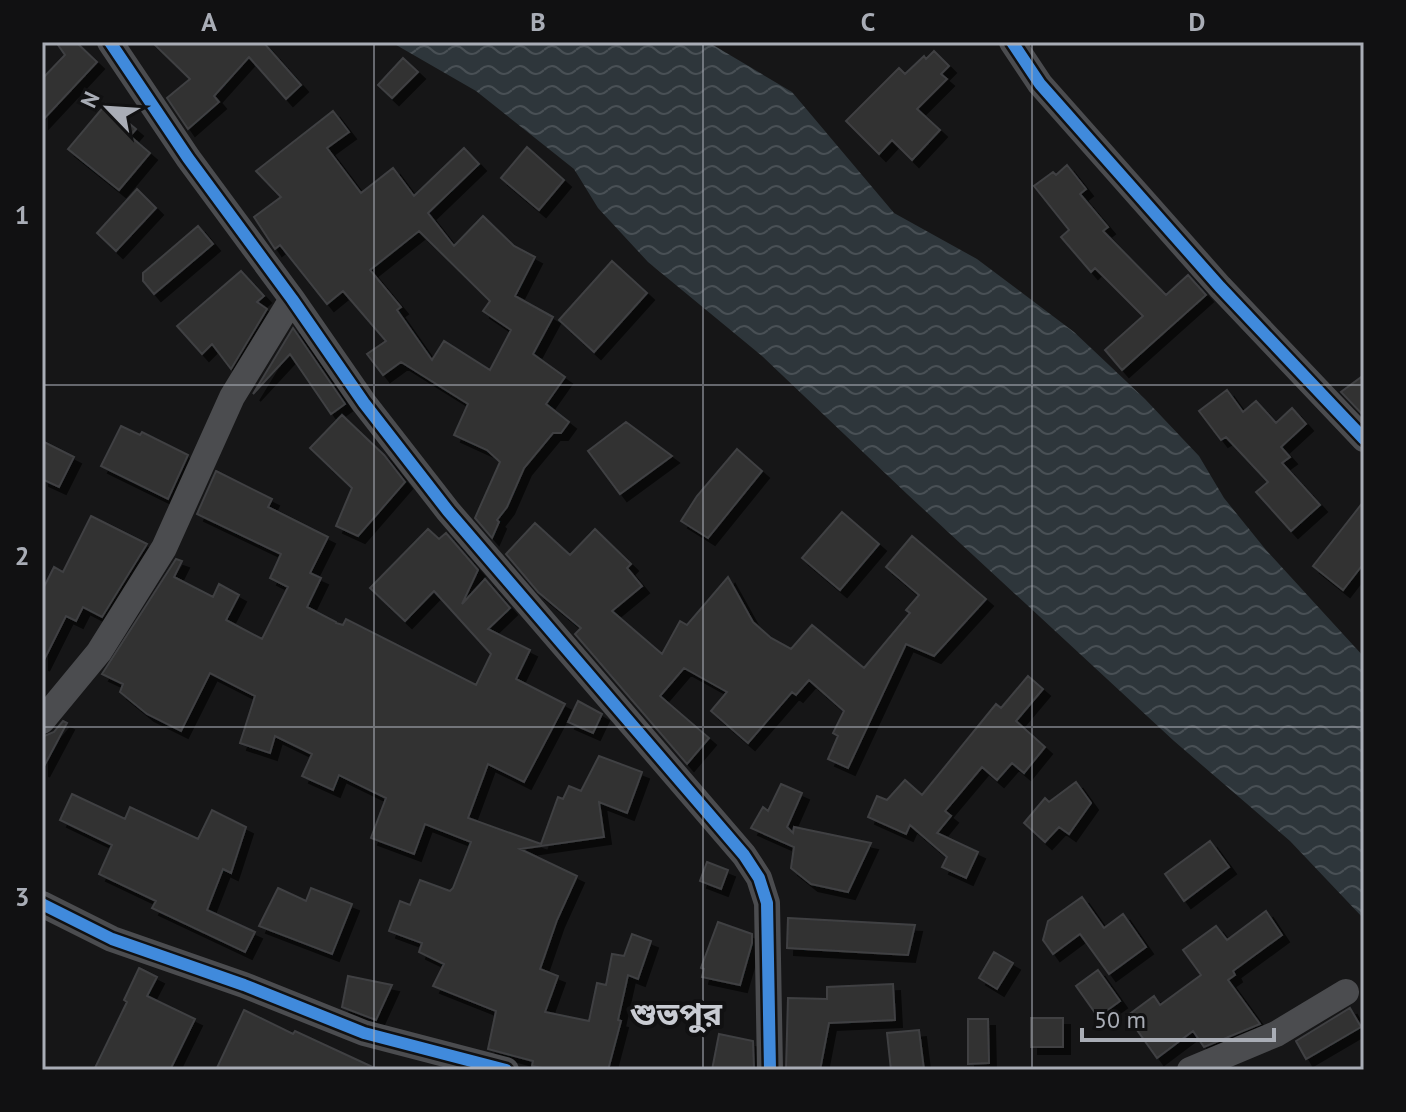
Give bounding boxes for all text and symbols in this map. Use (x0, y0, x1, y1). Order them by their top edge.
text: A (201, 5, 217, 38)
text: B (530, 5, 546, 38)
text: C (861, 5, 875, 38)
text: D (1189, 5, 1205, 38)
north arrow (68, 68, 148, 148)
text: N (74, 87, 106, 112)
text: 1 (15, 198, 29, 231)
text: 2 (15, 539, 29, 572)
text: 3 (15, 880, 29, 913)
district label: শুভপুর (630, 992, 723, 1034)
scale bar (1082, 992, 1274, 1042)
text: 50 m (1094, 1004, 1146, 1035)

